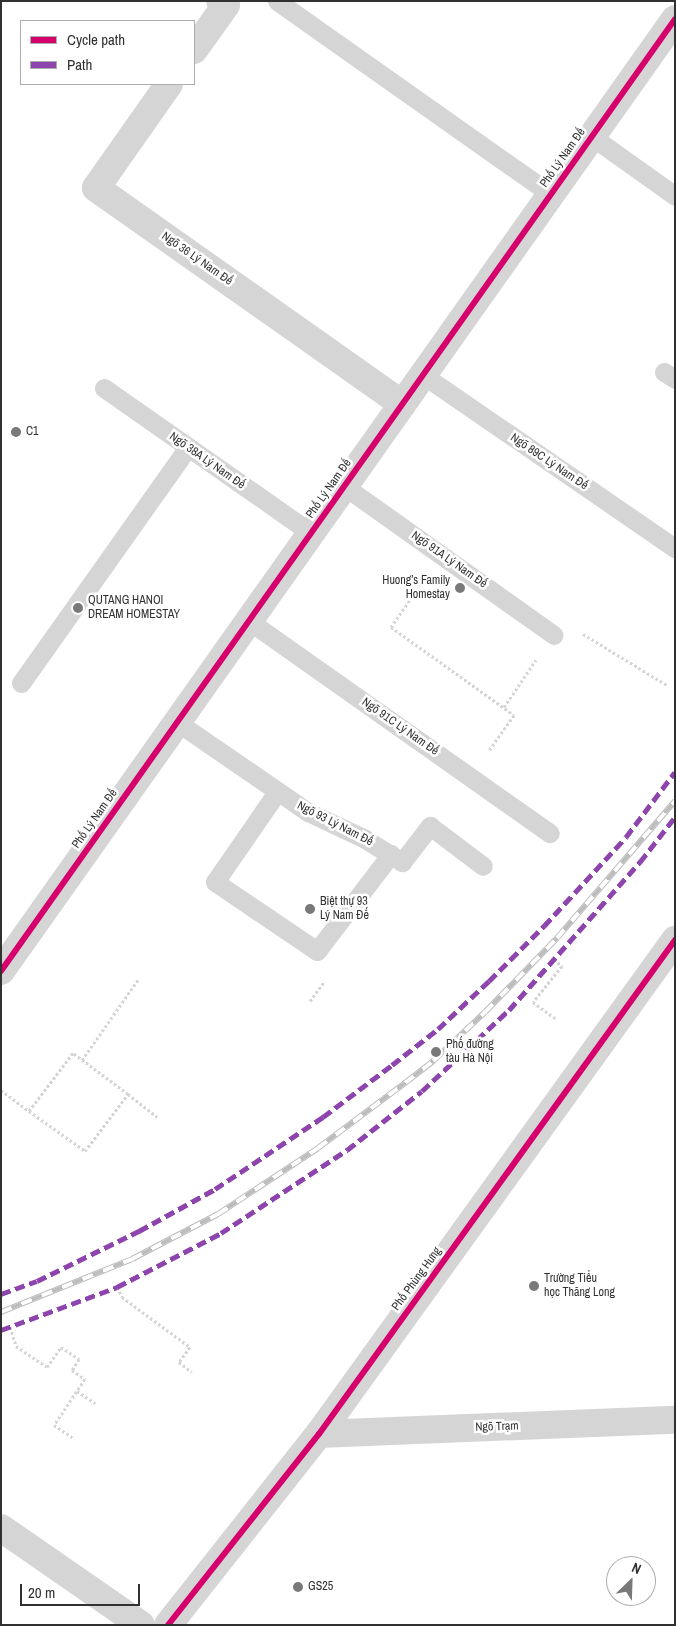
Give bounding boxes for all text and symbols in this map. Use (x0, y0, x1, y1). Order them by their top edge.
legend (20, 20, 195, 85)
text: Cycle path (67, 29, 125, 50)
text: Path (67, 54, 92, 75)
street label: Phố Lý Nam Đế (537, 126, 589, 190)
street label: Ngõ 36 Lý Nam Đế (159, 229, 235, 289)
place label: C1 (26, 425, 39, 439)
marker: C1 (10, 426, 22, 438)
street label: Ngõ 38A Lý Nam Đế (166, 429, 248, 493)
street label: Ngõ 89C Lý Nam Đế (507, 431, 591, 493)
street label: Phố Lý Nam Đế (303, 457, 355, 521)
street label: Ngõ 91A Lý Nam Đế (408, 528, 490, 592)
place label: Huong’s Family Homestay (382, 574, 450, 602)
marker: Huong’s Family Homestay (454, 582, 466, 594)
place label: QUTANG HANOI DREAM HOMESTAY (88, 594, 180, 622)
marker: QUTANG HANOI DREAM HOMESTAY (72, 602, 84, 614)
street label: Ngõ 91C Lý Nam Đế (359, 695, 441, 759)
street label: Phố Lý Nam Đế (69, 787, 121, 851)
street label: Ngõ 93 Lý Nam Đế (295, 799, 375, 849)
place label: Biệt thự 93 Lý Nam Đế (320, 895, 369, 923)
marker: Biệt thự 93 Lý Nam Đế (304, 903, 316, 915)
place label: Phố đường tàu Hà Nội (446, 1038, 494, 1066)
marker: Phố đường tàu Hà Nội (430, 1046, 442, 1058)
street label: Phố Phùng Hưng (389, 1244, 445, 1314)
place label: Trường Tiểu học Thăng Long (544, 1272, 615, 1300)
marker: Trường Tiểu học Thăng Long (528, 1280, 540, 1292)
street label: Ngõ Trạm (475, 1419, 519, 1435)
north arrow (606, 1556, 656, 1606)
text: N (629, 1558, 644, 1578)
scale bar (22, 1574, 142, 1606)
place label: GS25 (308, 1580, 333, 1594)
marker: GS25 (292, 1581, 304, 1593)
text: 20 m (28, 1582, 55, 1603)

